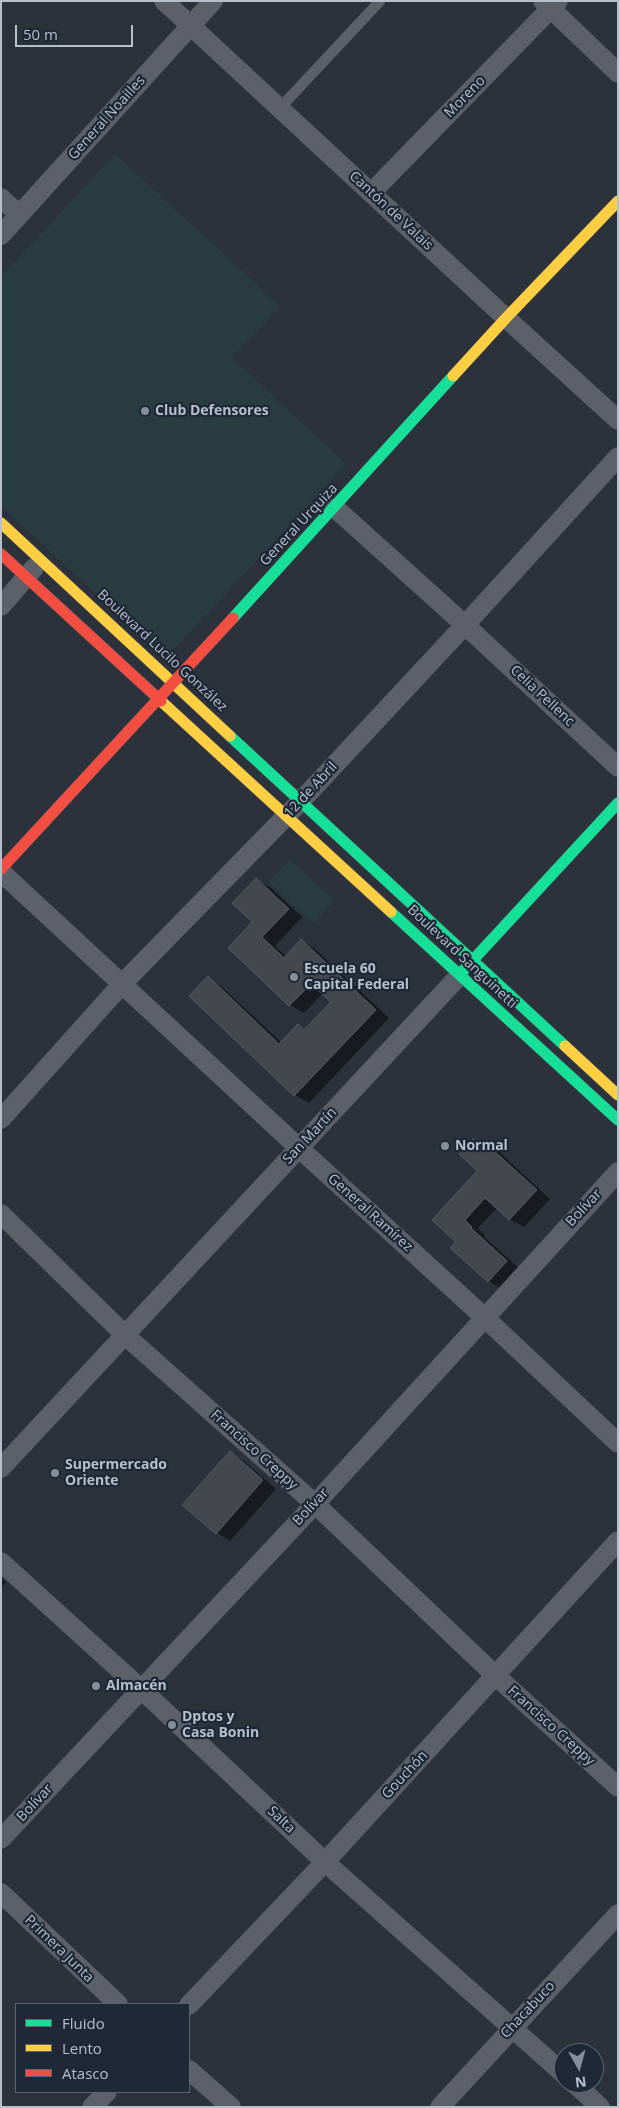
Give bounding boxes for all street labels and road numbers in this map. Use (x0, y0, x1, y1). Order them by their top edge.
street label: General Noailles (65, 73, 149, 163)
street label: Moreno (441, 73, 489, 121)
street label: Cantón de Valais (346, 168, 436, 254)
street label: General Urquiza (257, 480, 341, 570)
street label: Boulevard Lucilo González (94, 586, 230, 716)
street label: Celia Pellenc (506, 662, 578, 730)
street label: 12 de Abril (281, 759, 341, 821)
street label: Boulevard Sanguinetti (404, 902, 520, 1012)
street label: San Martín (280, 1104, 340, 1168)
street label: General Ramírez (324, 1171, 416, 1255)
street label: Bolívar (563, 1186, 605, 1230)
street label: Francisco Creppy (207, 1406, 301, 1494)
street label: Bolívar (290, 1485, 332, 1529)
street label: Francisco Creppy (504, 1682, 598, 1770)
street label: Gouchón (379, 1748, 431, 1802)
street label: Bolívar (14, 1781, 56, 1825)
street label: Salta (264, 1803, 298, 1837)
street label: Primera Junta (21, 1912, 97, 1986)
street label: Chacabuco (497, 1978, 559, 2042)

